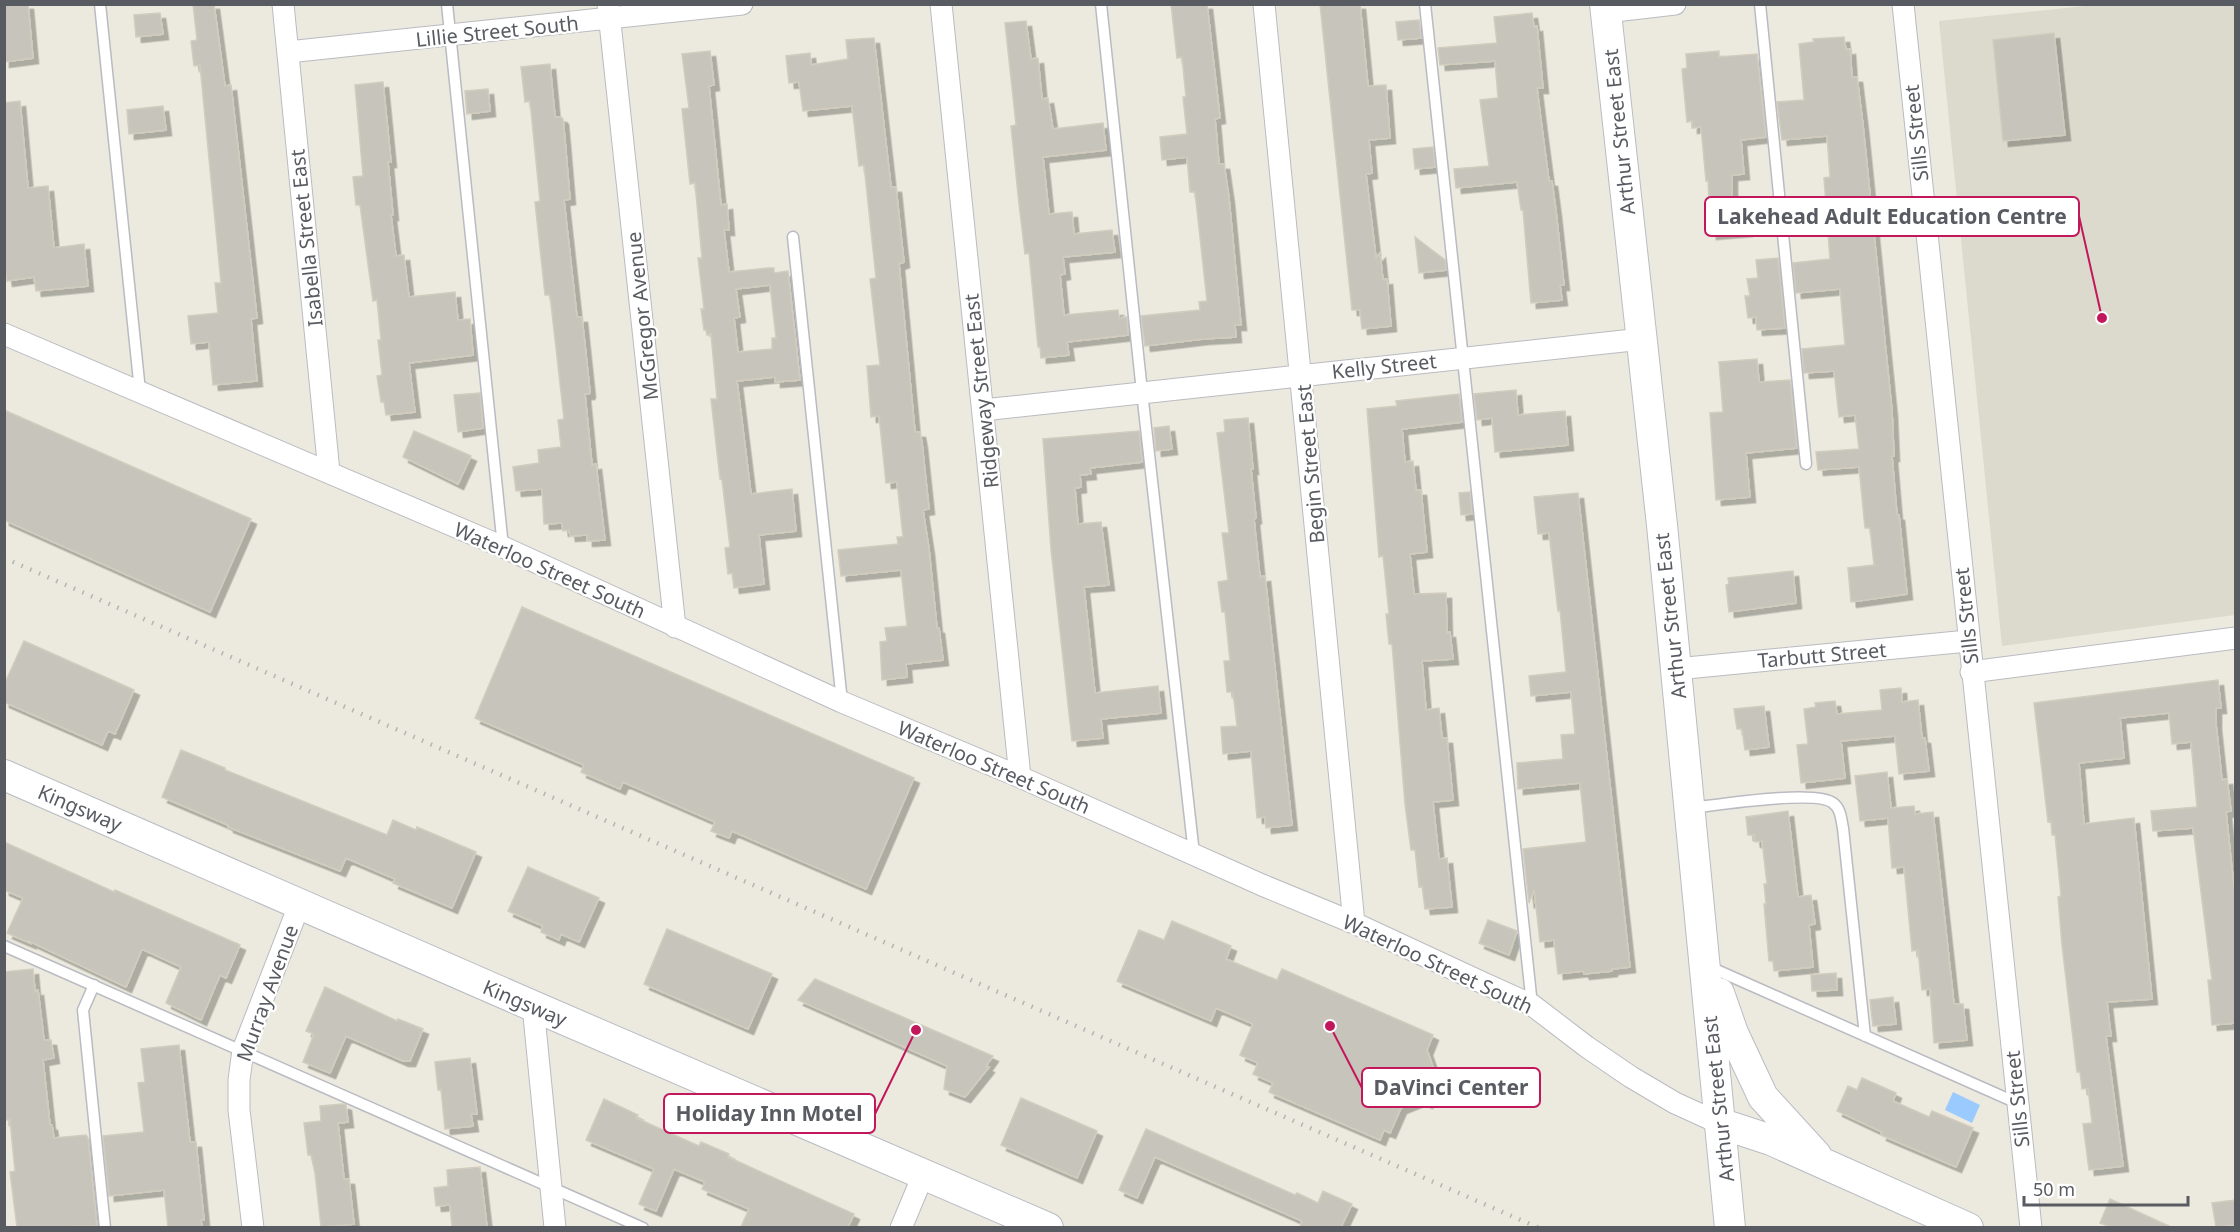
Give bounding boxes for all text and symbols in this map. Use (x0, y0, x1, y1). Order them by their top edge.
street label: Lillie Street South (414, 9, 580, 53)
street label: Arthur Street East (1597, 48, 1641, 216)
street label: Sills Street (1897, 83, 1935, 183)
street label: Isabella Street East (283, 148, 329, 328)
callout: Lakehead Adult Education Centre (1705, 197, 2079, 236)
text: Lakehead Adult Education Centre (1717, 202, 2067, 230)
street label: McGregor Avenue (620, 230, 664, 402)
street label: Ridgeway Street East (957, 292, 1005, 490)
street label: Kelly Street (1330, 347, 1438, 385)
street label: Begin Street East (1290, 383, 1330, 545)
street label: Waterloo Street South (450, 516, 650, 624)
street label: Arthur Street East (1648, 532, 1692, 700)
street label: Sills Street (1947, 566, 1985, 666)
street label: Tarbutt Street (1756, 636, 1888, 674)
street label: Waterloo Street South (894, 714, 1094, 820)
street label: Kingsway (34, 778, 127, 838)
street label: Waterloo Street South (1339, 908, 1537, 1020)
street label: Murray Avenue (230, 921, 304, 1065)
street label: Kingsway (479, 973, 572, 1033)
street label: Arthur Street East (1696, 1015, 1740, 1183)
street label: Sills Street (1998, 1049, 2036, 1149)
callout: DaVinci Center (1362, 1068, 1540, 1107)
text: DaVinci Center (1374, 1073, 1529, 1101)
callout: Holiday Inn Motel (664, 1094, 875, 1133)
text: Holiday Inn Motel (676, 1099, 862, 1127)
scale bar (2024, 1169, 2188, 1207)
text: 50 m (2033, 1177, 2075, 1201)

